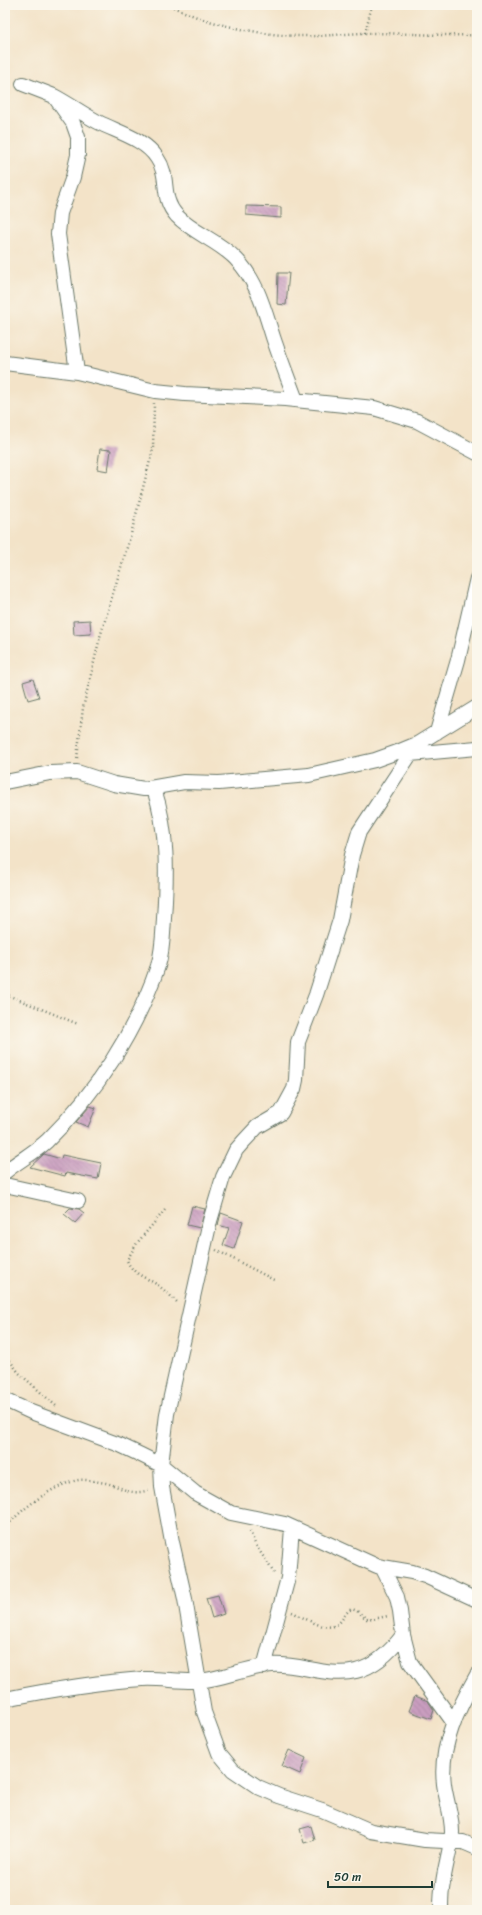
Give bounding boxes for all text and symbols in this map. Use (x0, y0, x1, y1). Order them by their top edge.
scale bar (328, 1863, 432, 1889)
text: 50 m (334, 1866, 361, 1888)

